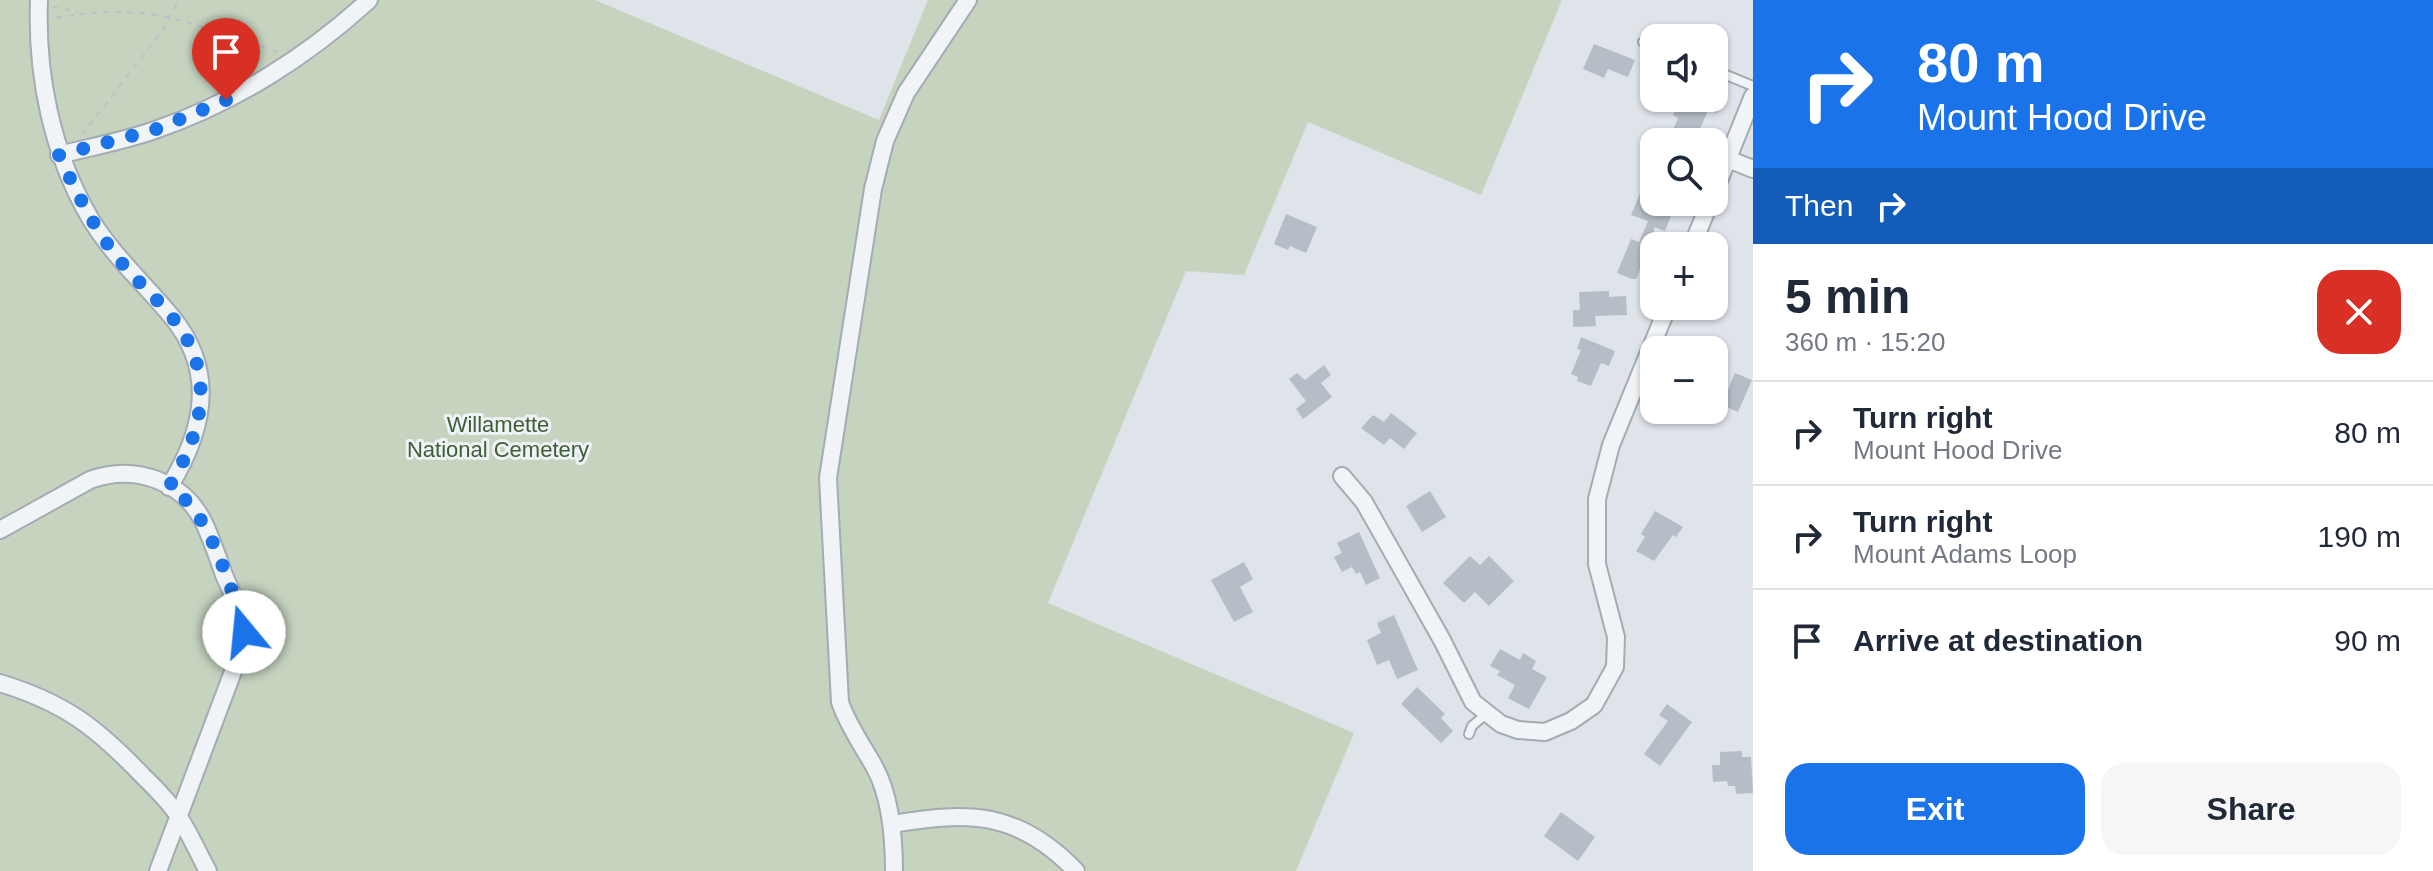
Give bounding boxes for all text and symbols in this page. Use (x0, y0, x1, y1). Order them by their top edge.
pin (192, 18, 260, 100)
map controls (1640, 24, 1728, 424)
button: sound (1640, 24, 1728, 112)
icon: arrive (204, 30, 248, 74)
text: 80 m (1917, 31, 2045, 94)
icon: right (1785, 32, 1889, 136)
text: Mount Hood Drive (1917, 97, 2207, 138)
button: search (1640, 128, 1728, 216)
icon: right (1869, 184, 1913, 228)
text: Then (1785, 189, 1853, 222)
button: + (1640, 232, 1728, 320)
text: 5 min (1785, 270, 1910, 323)
button: close (2317, 270, 2401, 354)
text: 360 m · 15:20 (1785, 327, 1945, 357)
button: − (1640, 336, 1728, 424)
text: Turn right (1853, 401, 1992, 434)
icon: right (1785, 411, 1829, 455)
park label: Willamette National Cemetery (407, 412, 589, 462)
text: 80 m (2334, 416, 2401, 449)
text: Mount Hood Drive (1853, 435, 2063, 465)
text: Turn right (1853, 505, 1992, 538)
icon: right (1785, 515, 1829, 559)
text: 190 m (2318, 520, 2401, 553)
text: Mount Adams Loop (1853, 539, 2077, 569)
position arrow (202, 590, 286, 674)
icon: arrive (1785, 619, 1829, 663)
text: Arrive at destination (1853, 624, 2143, 657)
text: 90 m (2334, 624, 2401, 657)
button: Exit (1785, 763, 2085, 855)
button: Share (2101, 763, 2401, 855)

